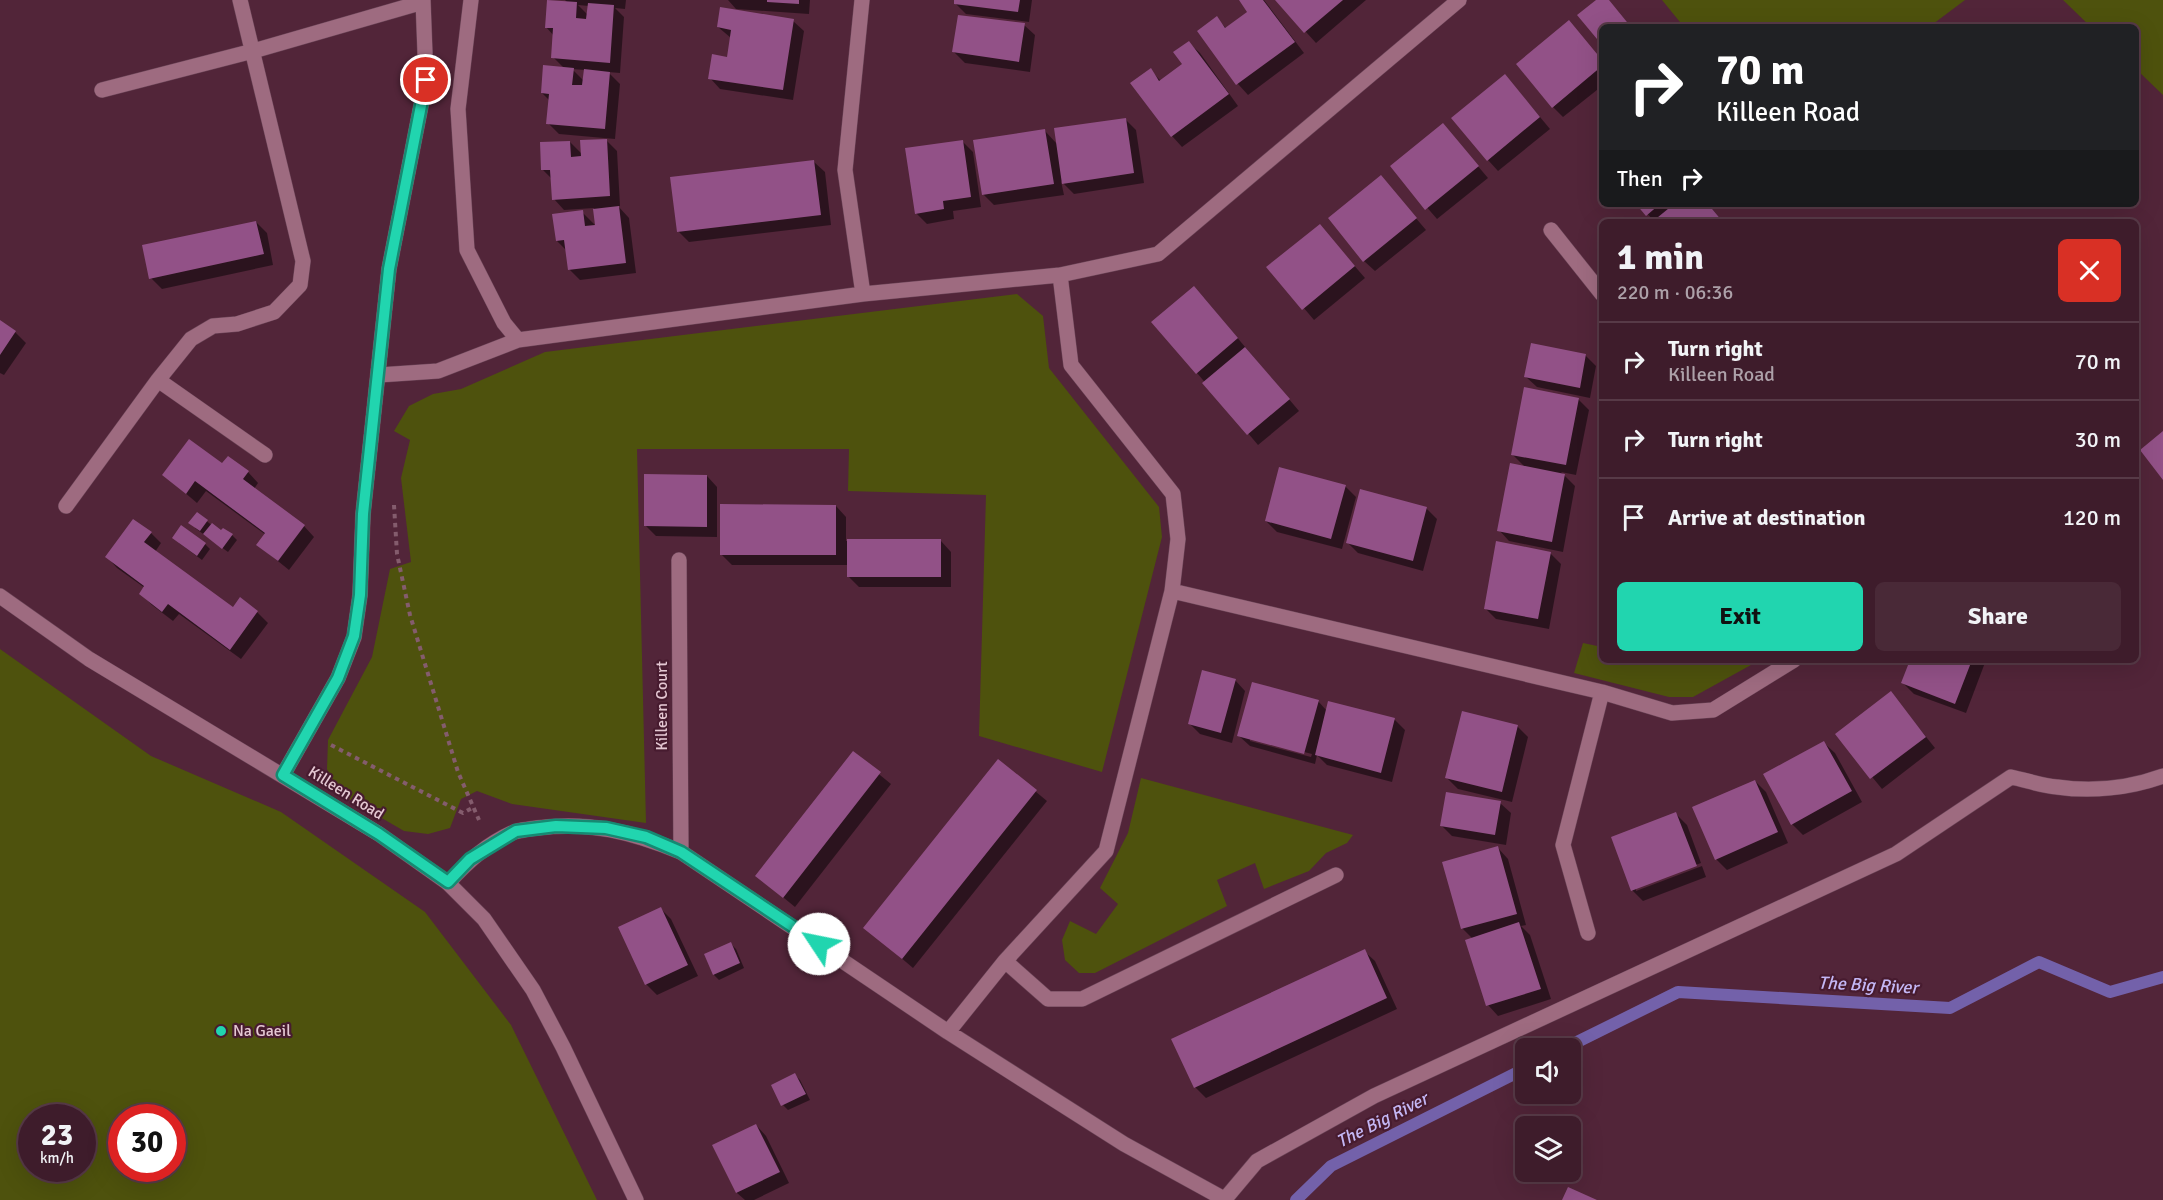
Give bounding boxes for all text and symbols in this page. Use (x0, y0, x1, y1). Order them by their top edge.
text: 70 m (1716, 45, 1805, 96)
icon: right (1617, 48, 1695, 126)
pin (400, 54, 451, 105)
icon: arrive (409, 63, 442, 96)
text: Killeen Road (1716, 96, 1860, 129)
icon: right (1675, 162, 1708, 195)
text: Then (1617, 165, 1663, 192)
text: 1 min (1617, 235, 1704, 280)
button: close (2058, 239, 2121, 302)
text: 220 m · 06:36 (1617, 280, 1733, 305)
text: Turn right (1668, 335, 1763, 362)
icon: right (1617, 345, 1650, 378)
text: 70 m (2075, 348, 2121, 375)
text: Killeen Road (1668, 362, 1775, 387)
icon: right (1617, 423, 1650, 456)
text: Turn right (1668, 426, 1763, 453)
text: 30 m (2075, 426, 2121, 453)
icon: arrive (1617, 501, 1650, 534)
text: Arrive at destination (1668, 504, 1865, 531)
text: 120 m (2063, 504, 2121, 531)
button: Exit (1617, 582, 1863, 651)
button: Share (1875, 582, 2121, 651)
street label: Killeen Court (652, 661, 672, 751)
street label: Killeen Road (304, 762, 388, 824)
position arrow (787, 912, 851, 976)
water label: The Big River (1818, 971, 1921, 999)
place label: Na Gaeil (233, 1021, 291, 1041)
marker: Na Gaeil (214, 1024, 228, 1038)
map controls (1515, 1038, 1581, 1182)
button: sound (1515, 1038, 1581, 1104)
water label: The Big River (1332, 1086, 1434, 1152)
speed limit sign: 30 (108, 1104, 186, 1182)
button: layers (1515, 1116, 1581, 1182)
text: 23 (41, 1117, 73, 1154)
text: km/h (40, 1149, 74, 1167)

